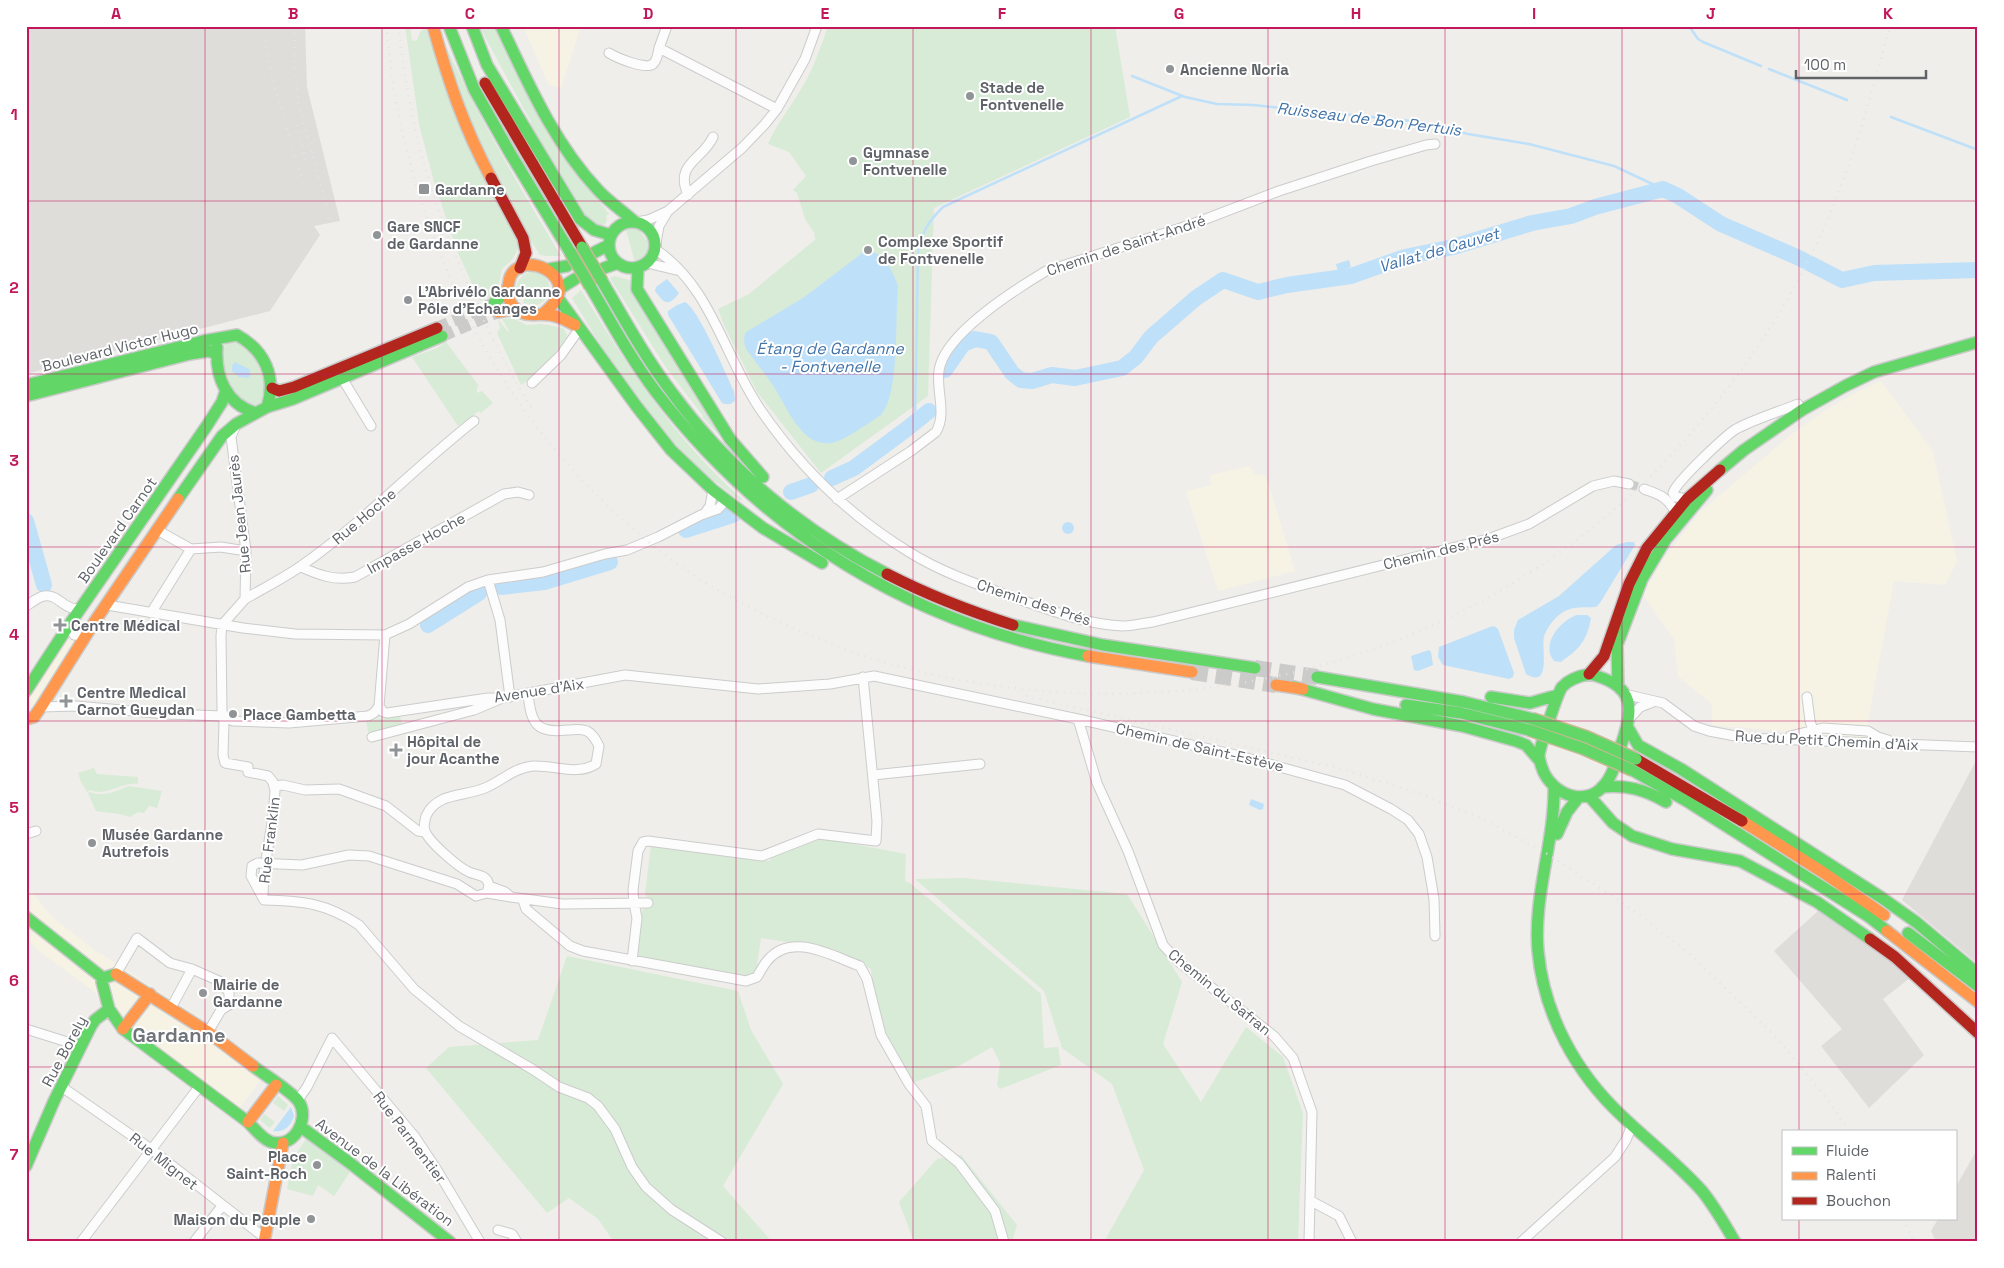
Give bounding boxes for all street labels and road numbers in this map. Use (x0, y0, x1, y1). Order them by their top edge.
street label: Chemin de Saint-André (1044, 210, 1208, 280)
street label: Boulevard Victor Hugo (40, 318, 200, 376)
street label: Rue Jean Jaurès (223, 454, 255, 574)
street label: Boulevard Carnot (73, 473, 161, 587)
street label: Rue Hoche (328, 484, 400, 548)
street label: Impasse Hoche (364, 508, 469, 578)
street label: Chemin des Prés (1381, 526, 1501, 574)
street label: Chemin des Prés (975, 575, 1094, 629)
street label: Avenue d'Aix (493, 673, 586, 706)
street label: Chemin de Saint-Estève (1114, 718, 1286, 776)
street label: Rue du Petit Chemin d'Aix (1735, 726, 1920, 754)
street label: Rue Franklin (254, 796, 284, 884)
street label: Chemin du Safran (1165, 945, 1275, 1039)
street label: Rue Borely (37, 1012, 91, 1090)
street label: Rue Parmentier (369, 1087, 451, 1187)
street label: Avenue de la Libération (312, 1114, 458, 1230)
street label: Rue Mignet (126, 1128, 202, 1194)

